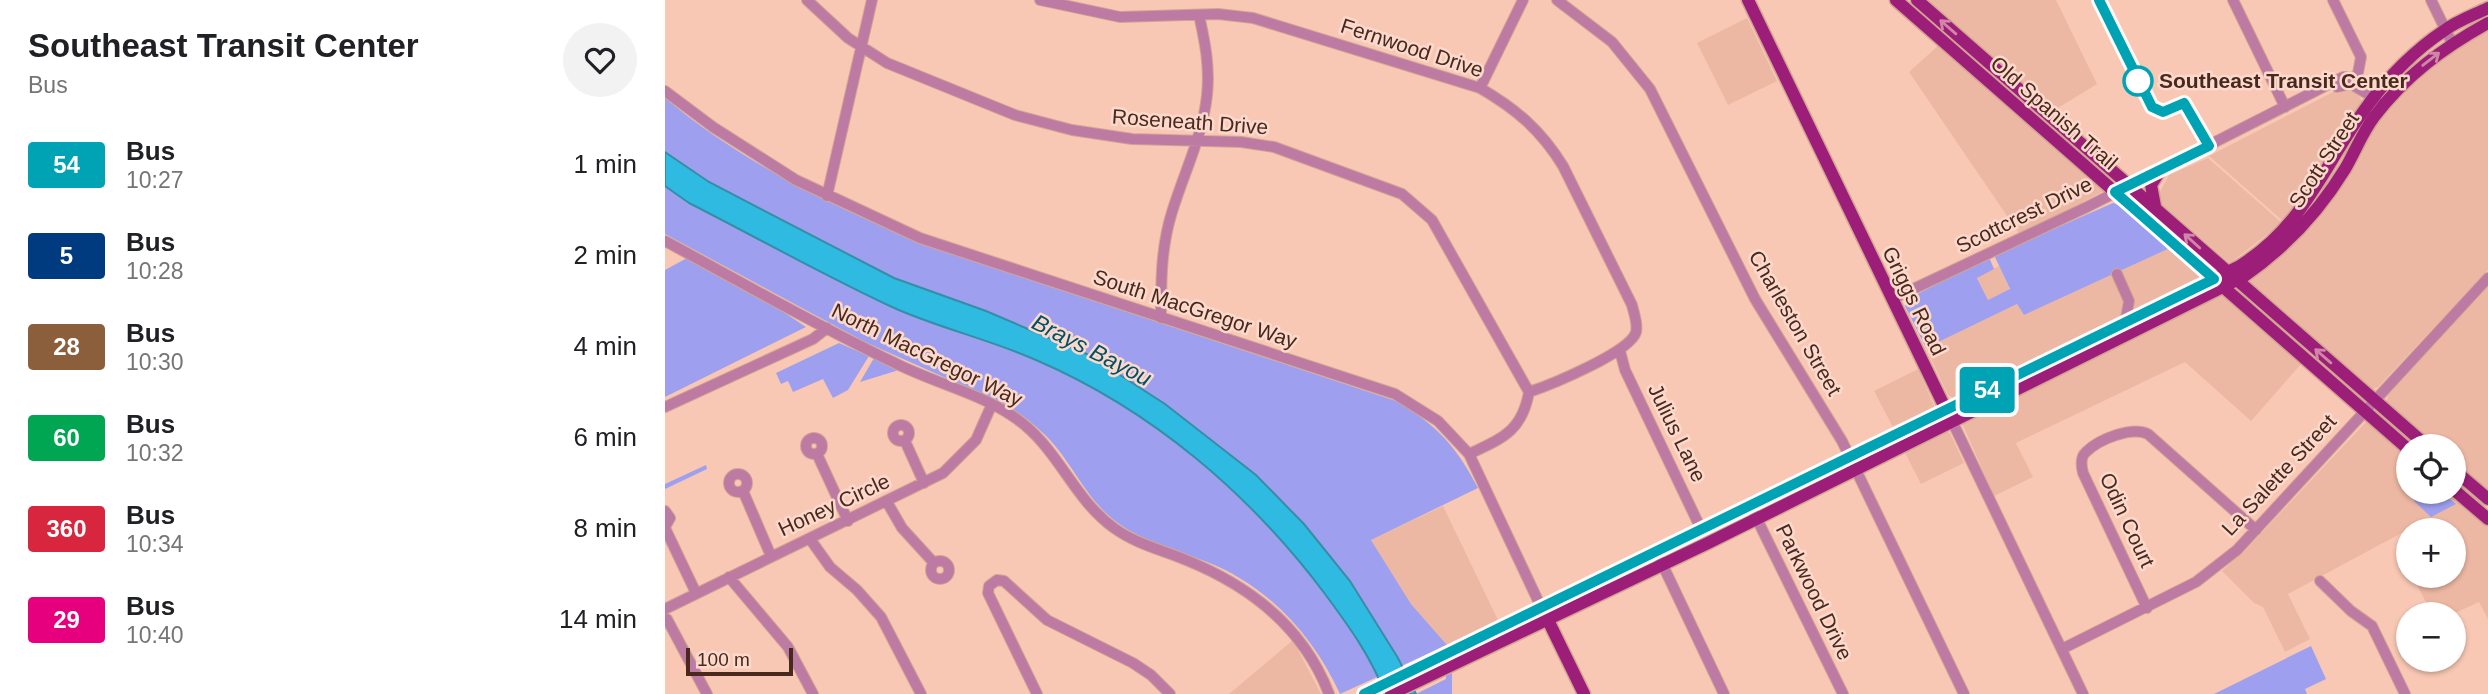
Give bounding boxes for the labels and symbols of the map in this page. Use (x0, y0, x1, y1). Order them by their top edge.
street label: Fernwood Drive (1338, 14, 1486, 81)
one-way arrow (1940, 19, 1958, 35)
street label: Old Spanish Trail (1986, 51, 2122, 174)
one-way arrow (2422, 51, 2440, 66)
marker: Southeast Transit Center (2123, 66, 2153, 96)
place label: Southeast Transit Center (2159, 69, 2408, 92)
street label: Roseneath Drive (1111, 105, 1269, 138)
street label: Scott Street (2284, 107, 2363, 212)
street label: Scottcrest Drive (1952, 172, 2095, 257)
one-way arrow (2183, 233, 2201, 249)
street label: Griggs Road (1878, 243, 1951, 359)
street label: Charleston Street (1745, 246, 1846, 399)
street label: South MacGregor Way (1090, 265, 1300, 352)
street label: North MacGregor Way (828, 298, 1027, 411)
water label: Brays Bayou (1028, 309, 1156, 391)
one-way arrow (2314, 348, 2332, 364)
line badge: 54 (1955, 367, 2019, 413)
street label: Julius Lane (1644, 380, 1711, 486)
street label: La Salette Street (2217, 409, 2341, 540)
street label: Honey Circle (774, 469, 893, 540)
street label: Odin Court (2096, 469, 2159, 571)
street label: Parkwood Drive (1772, 520, 1857, 663)
scale bar (686, 645, 793, 677)

